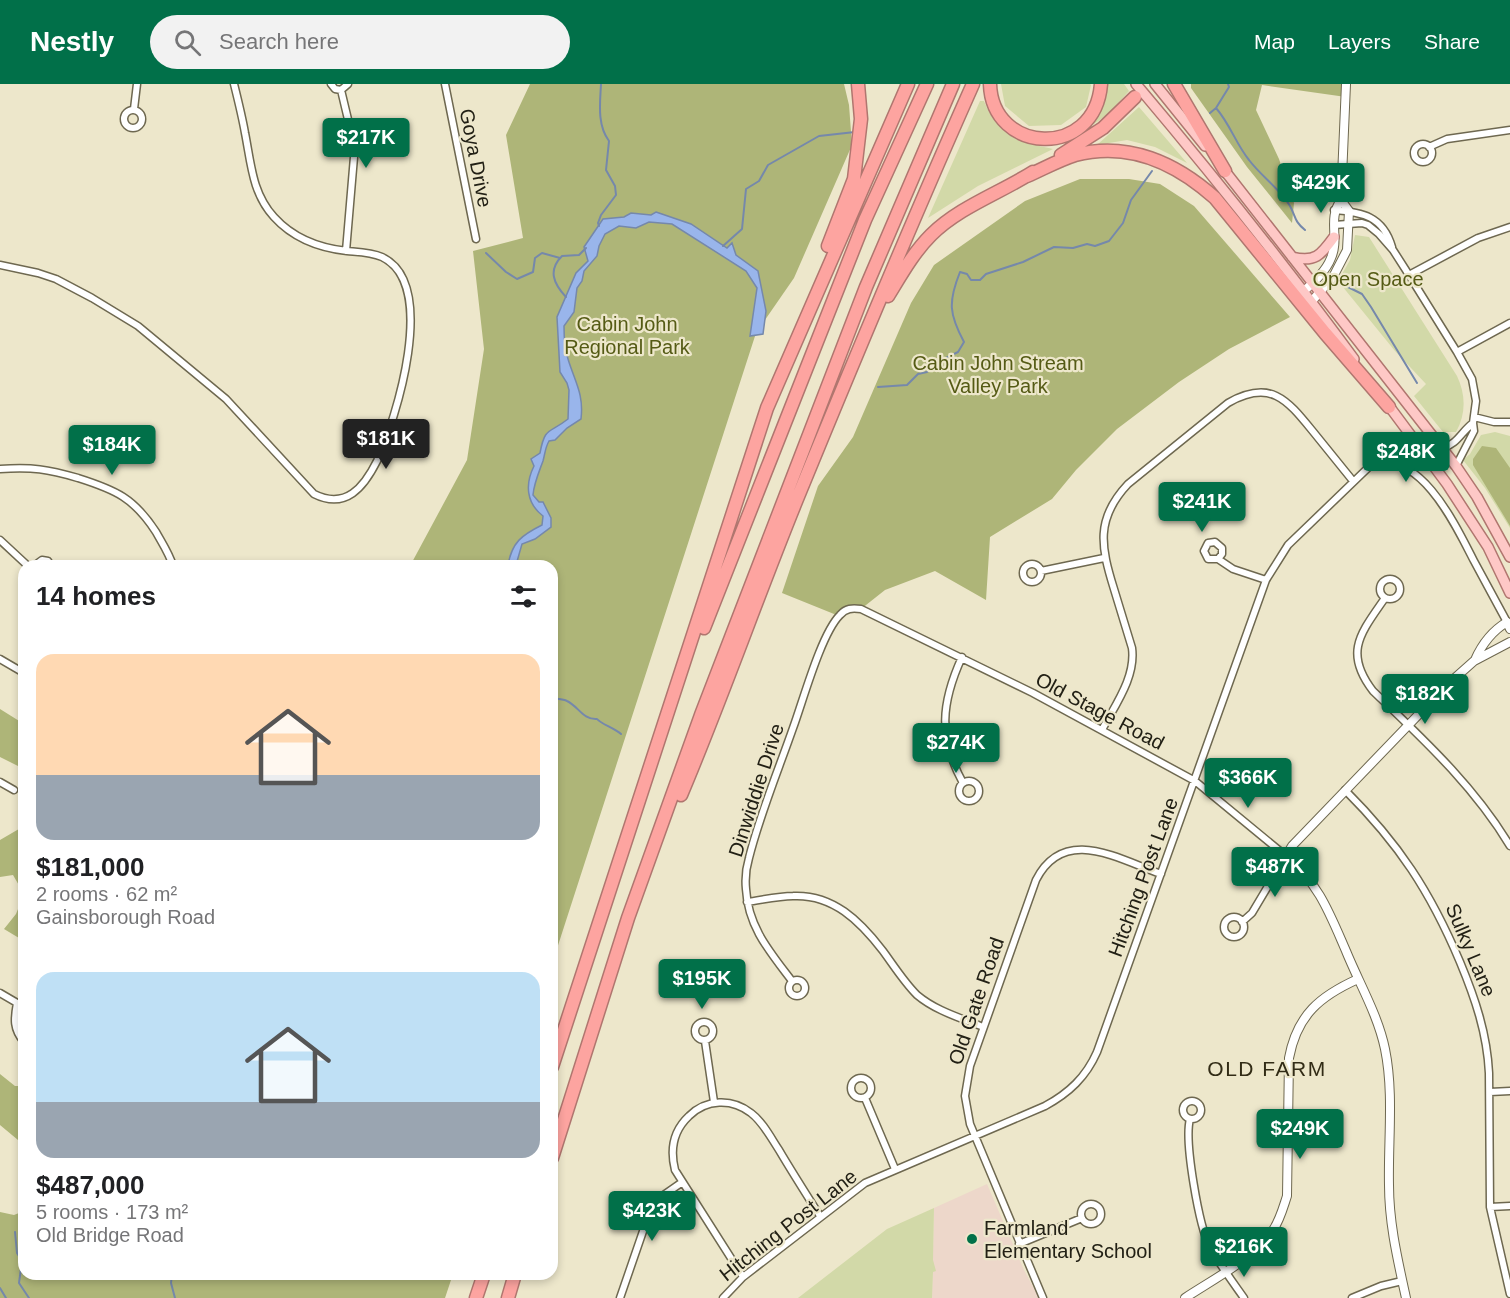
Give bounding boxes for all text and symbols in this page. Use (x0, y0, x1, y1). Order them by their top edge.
search box (150, 15, 570, 69)
text: Nestly (30, 26, 114, 57)
icon: search (171, 26, 204, 59)
text: Search here (219, 29, 339, 54)
text: Map (1254, 30, 1295, 53)
text: Layers (1328, 30, 1391, 53)
text: Share (1424, 30, 1480, 53)
street label: Goya Drive (456, 107, 496, 209)
pin: $217K (324, 118, 408, 169)
text: $217K (337, 126, 395, 148)
pin: $429K (1279, 163, 1363, 214)
text: $429K (1292, 171, 1350, 193)
park label: Open Space (1312, 268, 1424, 290)
park label: Cabin John Regional Park (564, 313, 691, 358)
park label: Cabin John Stream Valley Park (912, 352, 1084, 397)
pin: $181K (344, 419, 428, 470)
pin: $184K (70, 425, 154, 476)
text: $181K (357, 427, 415, 449)
pin: $248K (1364, 432, 1448, 483)
text: $184K (83, 433, 141, 455)
text: $248K (1377, 440, 1435, 462)
pin: $241K (1160, 482, 1244, 533)
text: $241K (1173, 490, 1231, 512)
icon: filters (507, 580, 540, 613)
text: 14 homes (36, 581, 156, 611)
street label: Old Stage Road (1032, 668, 1168, 754)
pin: $182K (1383, 674, 1467, 725)
text: $182K (1396, 682, 1454, 704)
icon: home (234, 693, 342, 801)
street label: Dinwiddie Drive (724, 721, 788, 859)
pin: $274K (914, 723, 998, 774)
text: $274K (927, 731, 985, 753)
pin: $366K (1206, 758, 1290, 809)
text: $366K (1219, 766, 1277, 788)
street label: Hitching Post Lane (1104, 794, 1182, 960)
pin: $487K (1233, 847, 1317, 898)
text: $181,000 (36, 852, 144, 882)
text: $487K (1246, 855, 1304, 877)
text: 2 rooms · 62 m² (36, 883, 177, 905)
street label: Sulky Lane (1442, 900, 1500, 1000)
text: Gainsborough Road (36, 906, 215, 928)
street label: Old Gate Road (944, 934, 1008, 1068)
pin: $195K (660, 959, 744, 1010)
text: $195K (673, 967, 731, 989)
icon: home (234, 1011, 342, 1119)
district label: OLD FARM (1207, 1057, 1327, 1080)
pin: $249K (1258, 1109, 1342, 1160)
text: $249K (1271, 1117, 1329, 1139)
street label: Hitching Post Lane (715, 1165, 861, 1285)
text: $487,000 (36, 1170, 144, 1200)
pin: $423K (610, 1191, 694, 1242)
text: $423K (623, 1199, 681, 1221)
text: 5 rooms · 173 m² (36, 1201, 188, 1223)
place label: Farmland Elementary School (984, 1217, 1152, 1262)
text: Old Bridge Road (36, 1224, 184, 1246)
pin: $216K (1202, 1227, 1286, 1278)
marker: Farmland Elementary School (965, 1232, 979, 1246)
text: $216K (1215, 1235, 1273, 1257)

